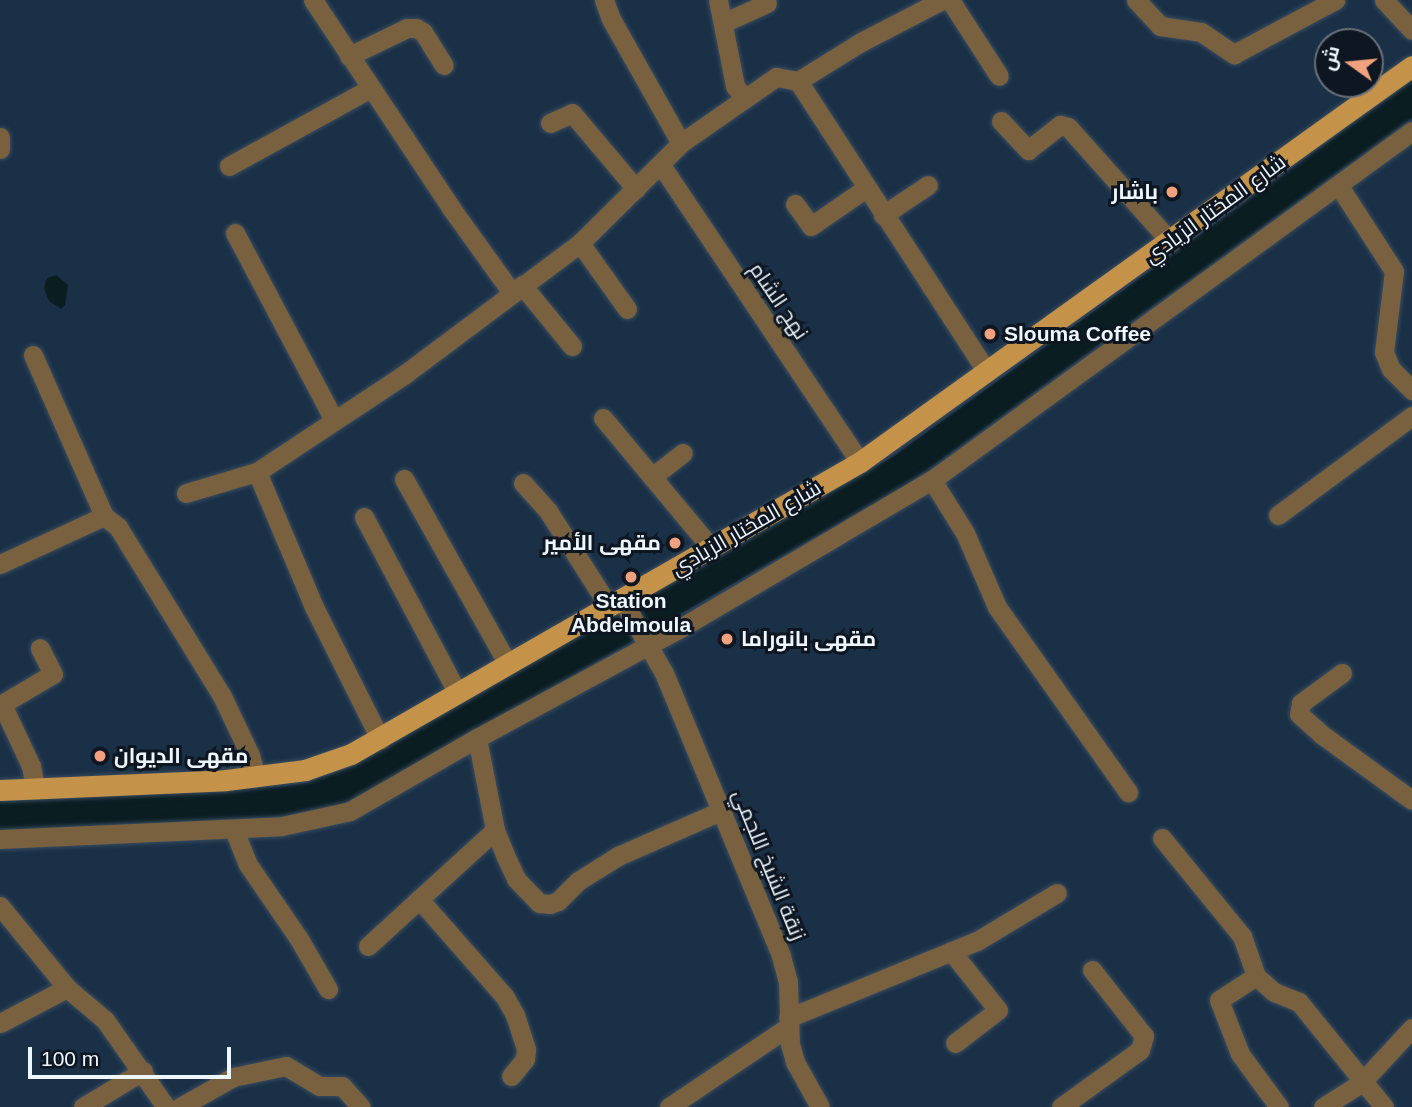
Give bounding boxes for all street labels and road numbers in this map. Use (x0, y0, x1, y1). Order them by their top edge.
street label: شارع المختار الزيادي (1139, 149, 1291, 269)
street label: نهج الشام (744, 258, 814, 344)
street label: شارع المختار الزيادي (667, 475, 825, 581)
street label: زنقة الشيخ اللجمي (727, 786, 811, 944)

